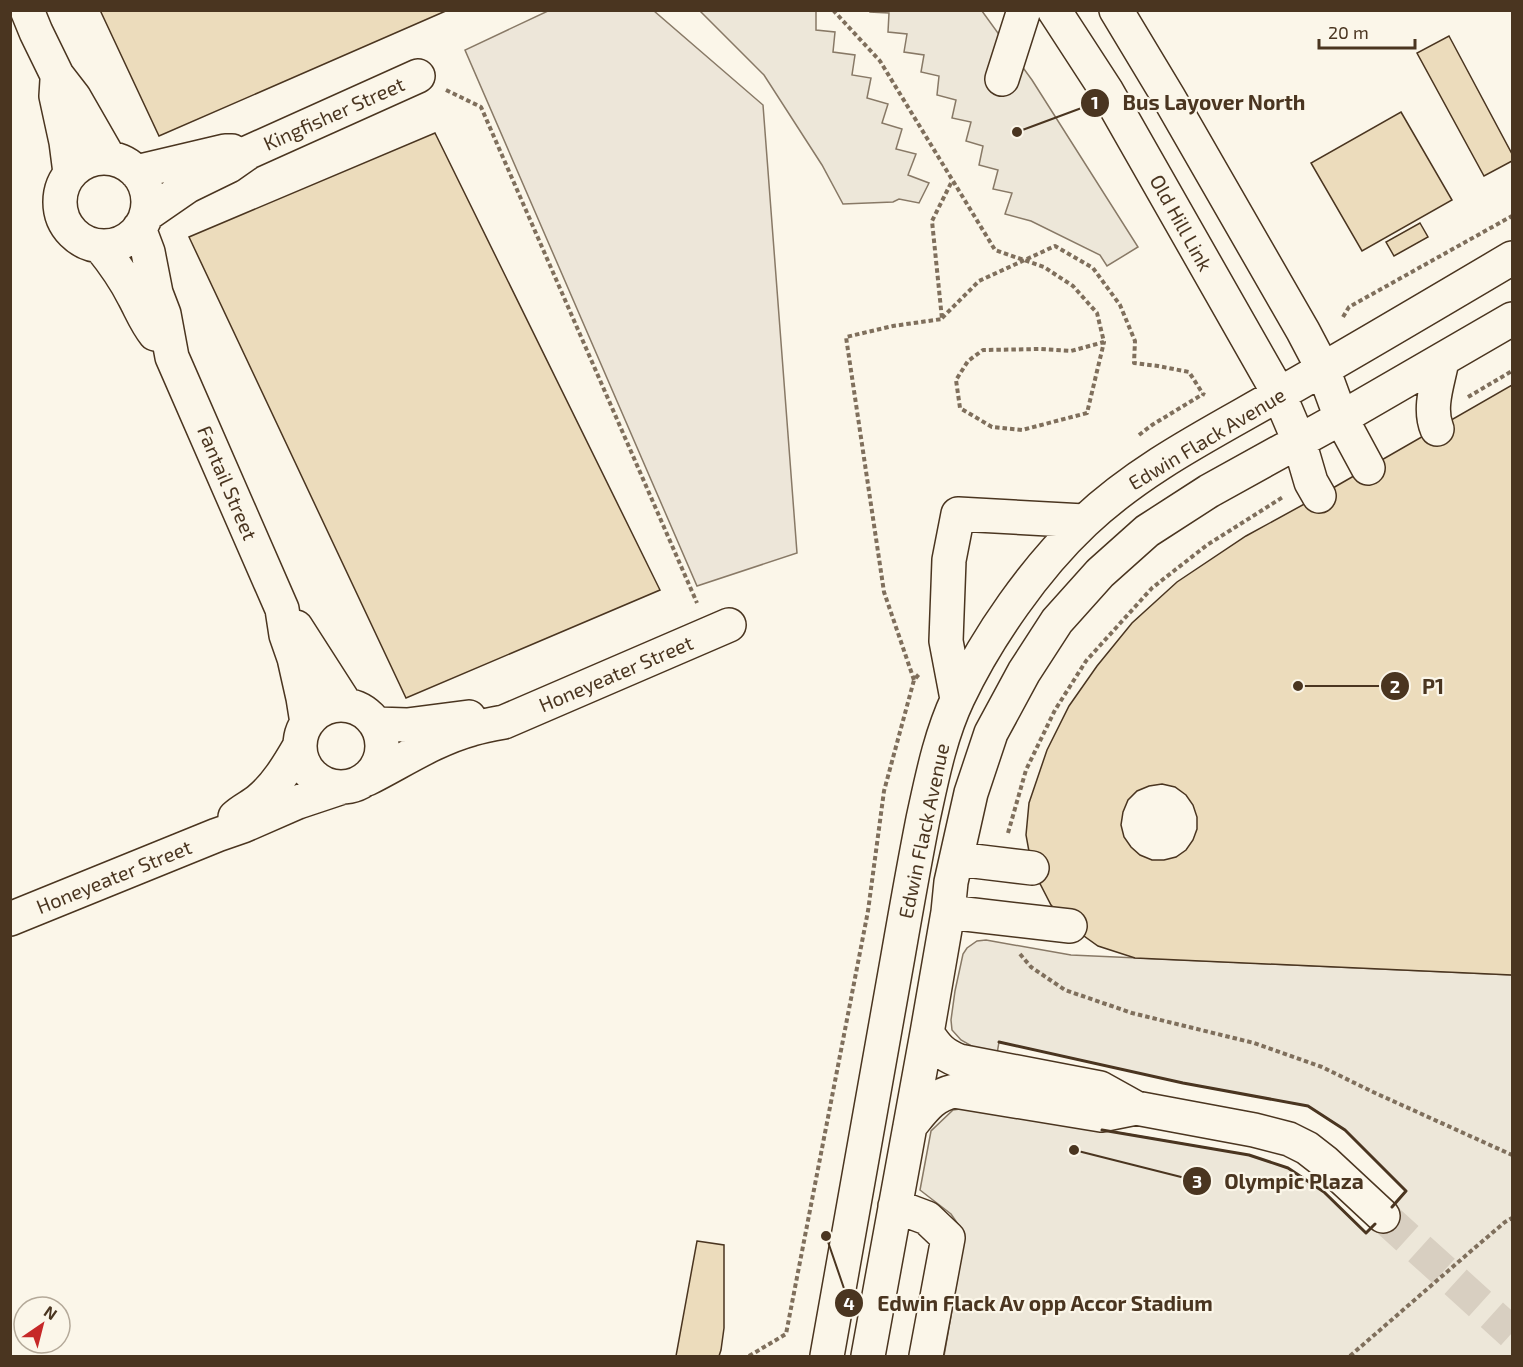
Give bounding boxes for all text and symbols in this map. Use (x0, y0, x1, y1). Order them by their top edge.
scale bar (1319, 12, 1415, 50)
text: 20 m (1328, 21, 1369, 43)
street label: Kingfisher Street (259, 71, 408, 155)
callout: Bus Layover North (1080, 83, 1317, 122)
text: Bus Layover North (1122, 89, 1306, 115)
text: 1 (1091, 91, 1099, 113)
street label: Old Hill Link (1146, 170, 1218, 275)
street label: Edwin Flack Avenue (1124, 382, 1289, 494)
street label: Fantail Street (193, 422, 263, 544)
street label: Honeyeater Street (535, 630, 697, 716)
callout: P1 (1380, 667, 1456, 706)
text: P1 (1422, 673, 1444, 698)
text: 2 (1390, 675, 1400, 697)
street label: Edwin Flack Avenue (893, 741, 953, 921)
street label: Honeyeater Street (33, 834, 195, 918)
callout: Olympic Plaza (1182, 1162, 1376, 1201)
text: Olympic Plaza (1224, 1168, 1364, 1194)
text: 3 (1192, 1170, 1202, 1192)
callout: Edwin Flack Av opp Accor Stadium (834, 1284, 1225, 1323)
text: Edwin Flack Av opp Accor Stadium (877, 1290, 1213, 1315)
text: 4 (843, 1292, 855, 1314)
north arrow (12, 1295, 72, 1355)
text: N (41, 1301, 61, 1323)

